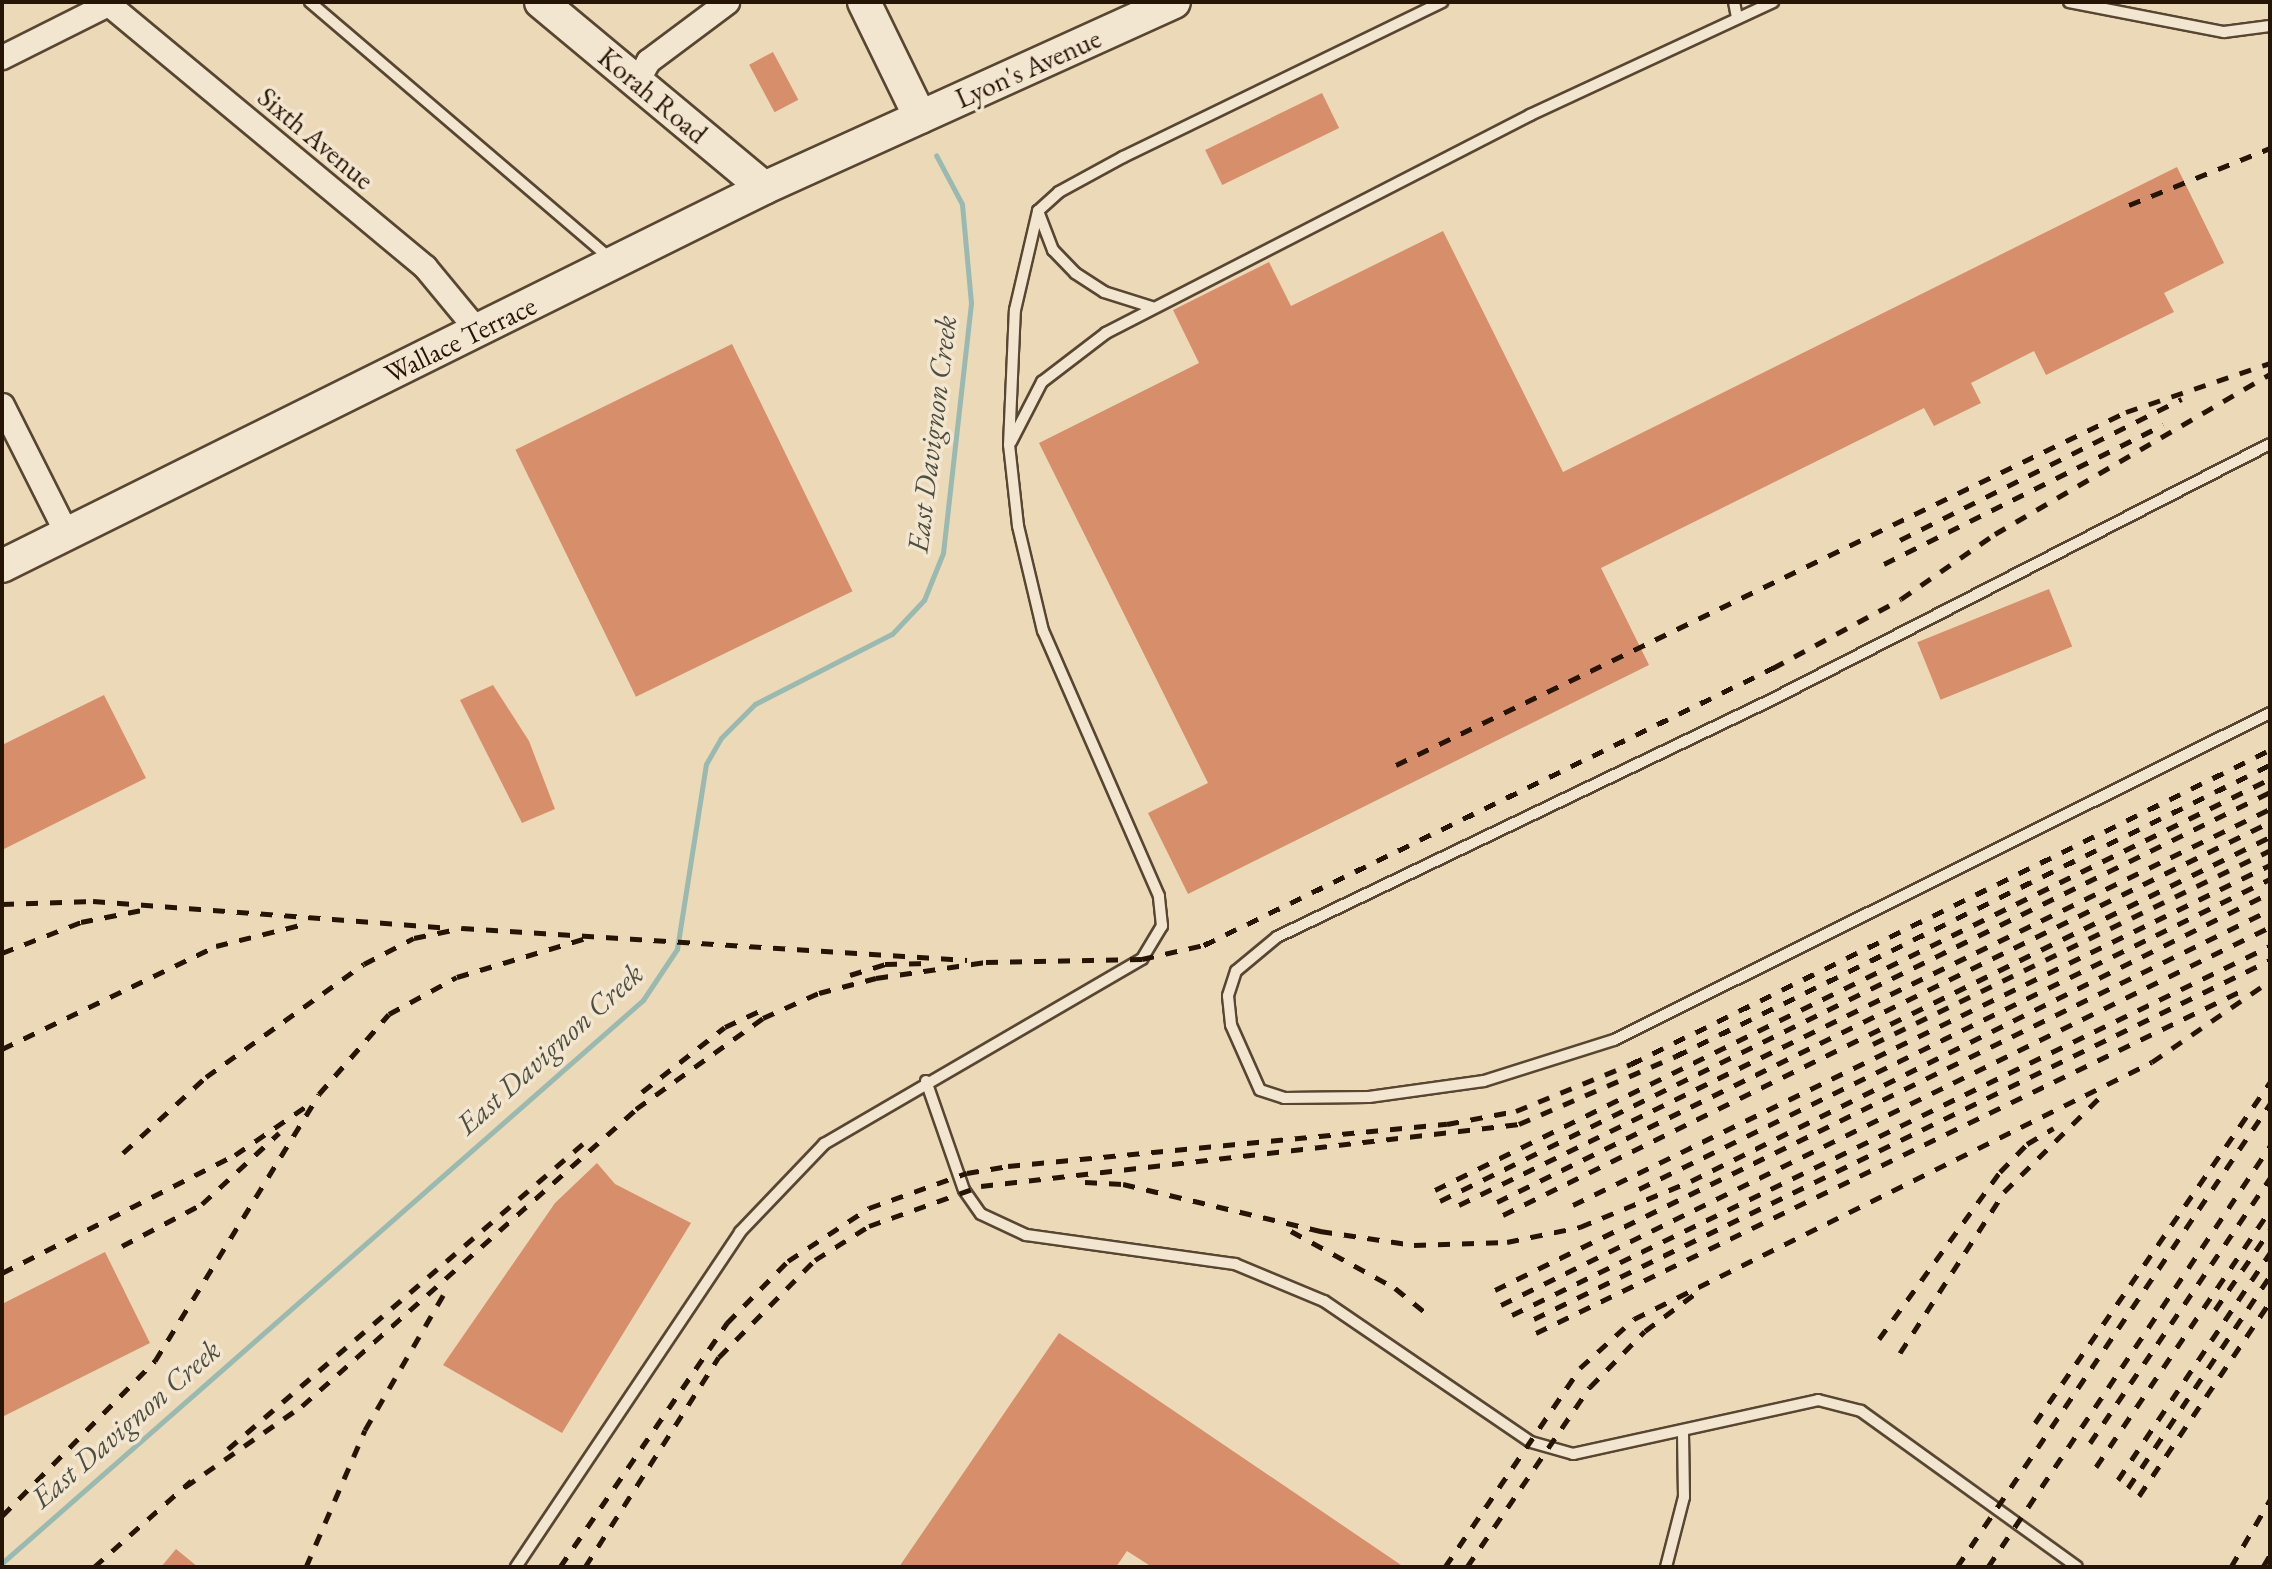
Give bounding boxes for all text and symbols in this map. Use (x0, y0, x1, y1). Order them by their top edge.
street label: Lyon's Avenue (950, 21, 1106, 115)
street label: Korah Road (592, 40, 714, 150)
street label: Sixth Avenue (251, 80, 381, 196)
street label: Wallace Terrace (379, 288, 541, 390)
water label: East Davignon Creek (900, 313, 964, 555)
water label: East Davignon Creek (449, 956, 651, 1142)
water label: East Davignon Creek (24, 1332, 228, 1516)

